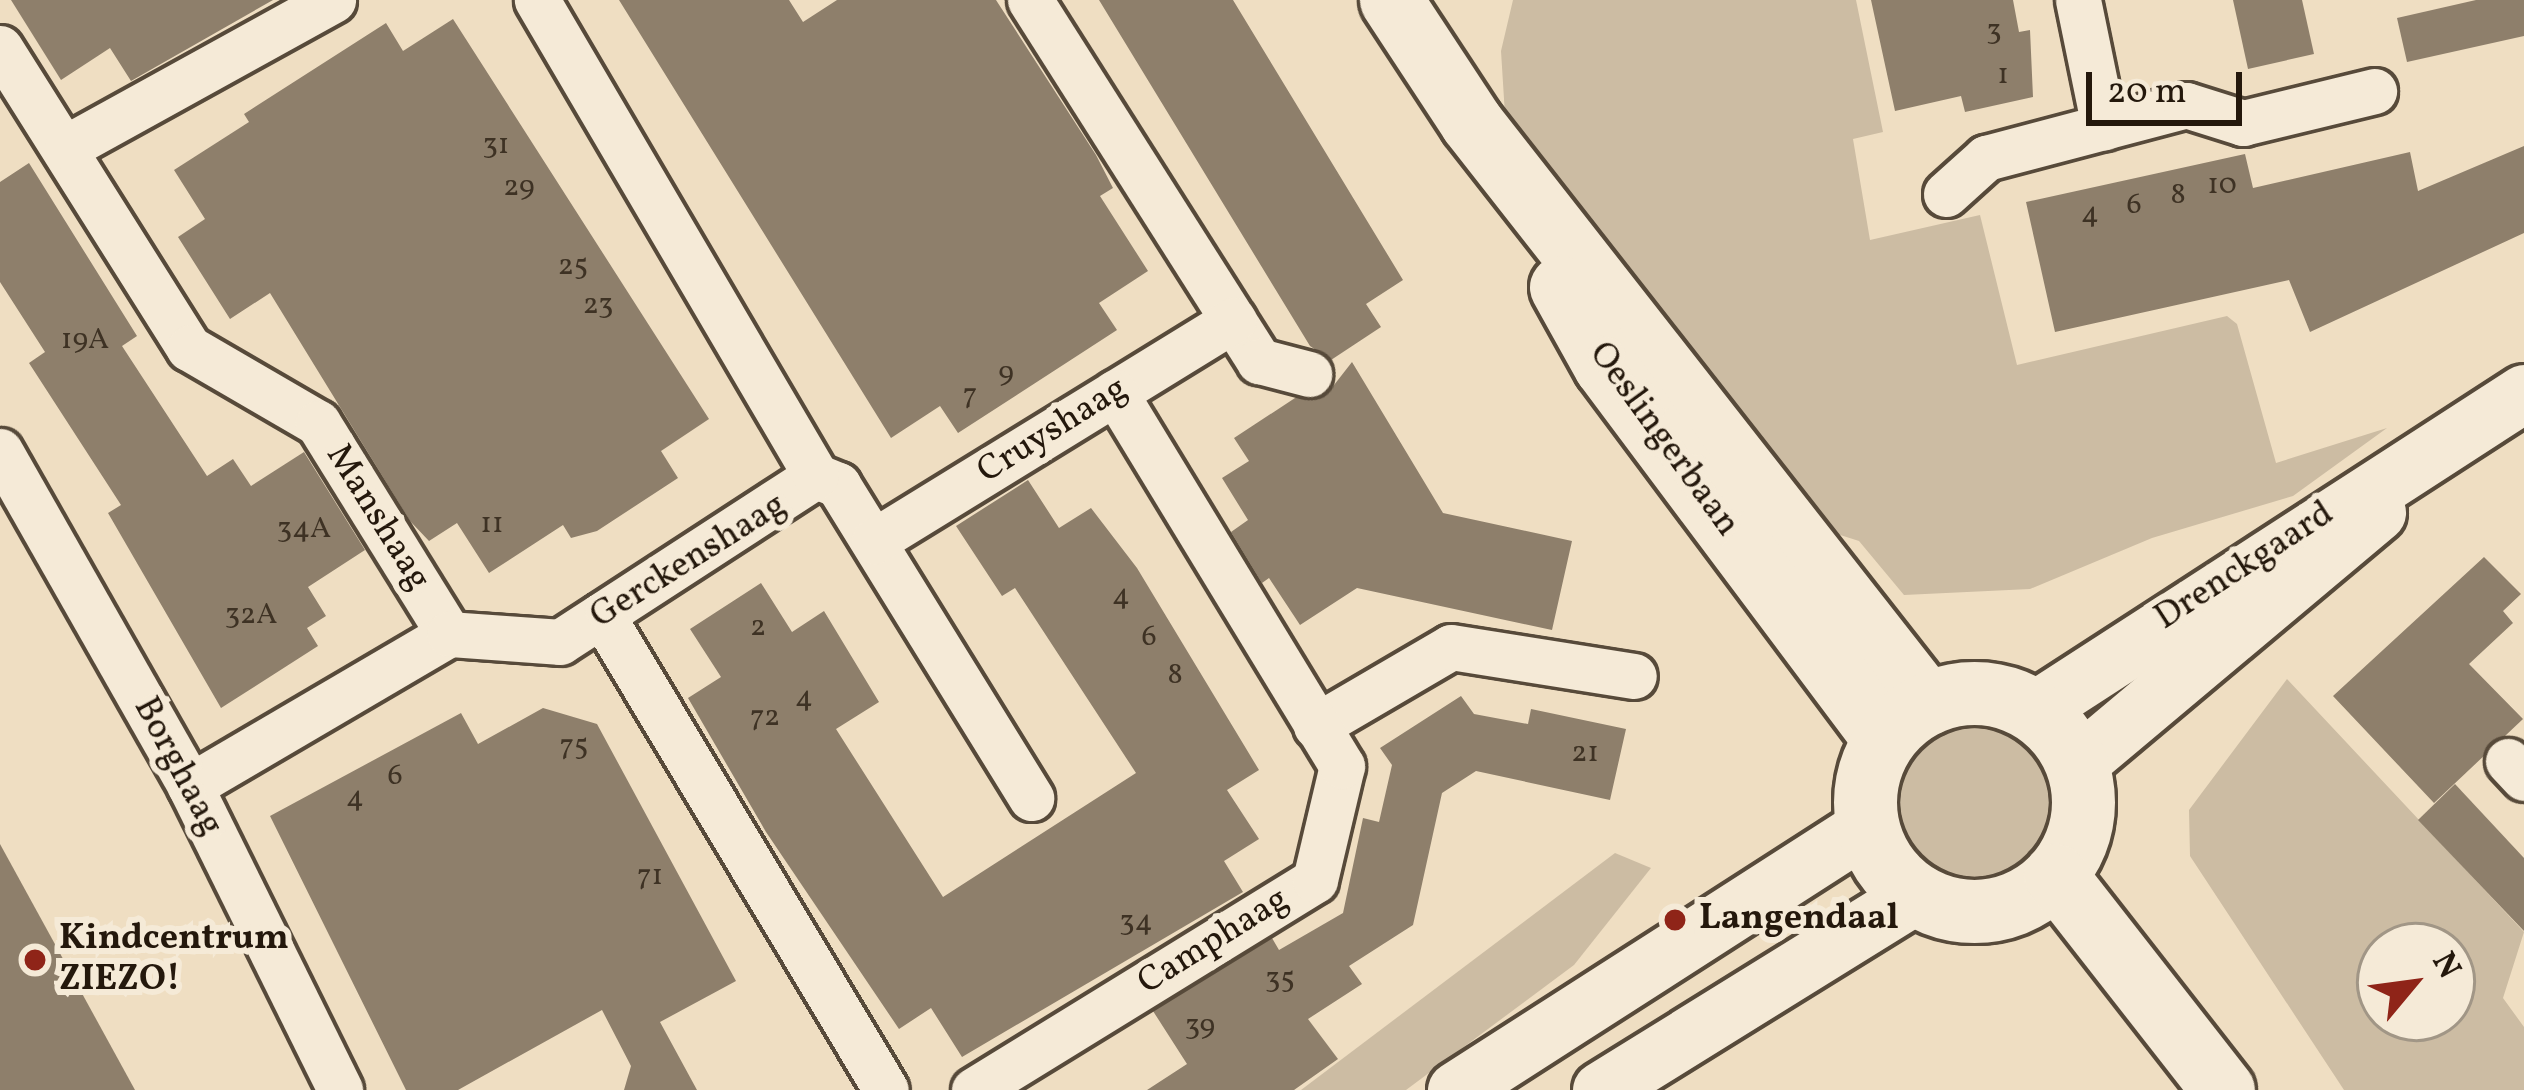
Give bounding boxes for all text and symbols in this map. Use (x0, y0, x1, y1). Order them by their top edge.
house number: 3 (1986, 13, 2002, 49)
scale bar (2092, 48, 2248, 122)
house number: 1 (1997, 57, 2009, 93)
text: 20 m (2107, 68, 2187, 118)
house number: 31 (482, 127, 510, 163)
house number: 10 (2207, 167, 2237, 203)
house number: 29 (503, 169, 535, 205)
house number: 8 (2170, 177, 2186, 213)
house number: 6 (2126, 187, 2142, 223)
house number: 4 (2081, 196, 2099, 232)
house number: 25 (558, 248, 588, 284)
house number: 23 (583, 287, 613, 323)
house number: 19A (61, 322, 109, 358)
street label: Oeslingerbaan (1578, 334, 1748, 546)
house number: 9 (998, 355, 1014, 391)
street label: Cruyshaag (970, 368, 1136, 494)
house number: 7 (963, 377, 977, 413)
street label: Manshaag (315, 437, 439, 599)
street label: Gerckenshaag (583, 485, 795, 639)
street label: Drenckgaard (2148, 493, 2342, 641)
house number: 11 (480, 506, 504, 542)
house number: 34A (277, 511, 331, 547)
house number: 4 (1112, 578, 1130, 614)
house number: 32A (225, 597, 277, 633)
house number: 2 (750, 609, 766, 645)
house number: 6 (1141, 619, 1157, 655)
house number: 8 (1167, 657, 1183, 693)
house number: 4 (795, 680, 813, 716)
street label: Borghaag (123, 690, 231, 844)
house number: 72 (750, 699, 780, 735)
house number: 75 (560, 728, 588, 764)
house number: 21 (1571, 735, 1599, 771)
house number: 6 (387, 758, 403, 794)
house number: 4 (346, 780, 364, 816)
house number: 71 (637, 858, 663, 894)
street label: Camphaag (1131, 879, 1297, 1005)
place label: Langendaal (1699, 898, 1899, 942)
house number: 34 (1119, 904, 1153, 940)
marker: Langendaal (1662, 907, 1688, 933)
place label: Kindcentrum ZIEZO! (59, 917, 289, 1002)
north arrow (2356, 922, 2476, 1042)
text: N (2419, 944, 2471, 988)
marker: Kindcentrum ZIEZO! (22, 947, 48, 973)
house number: 35 (1265, 961, 1295, 997)
house number: 39 (1185, 1008, 1215, 1044)

